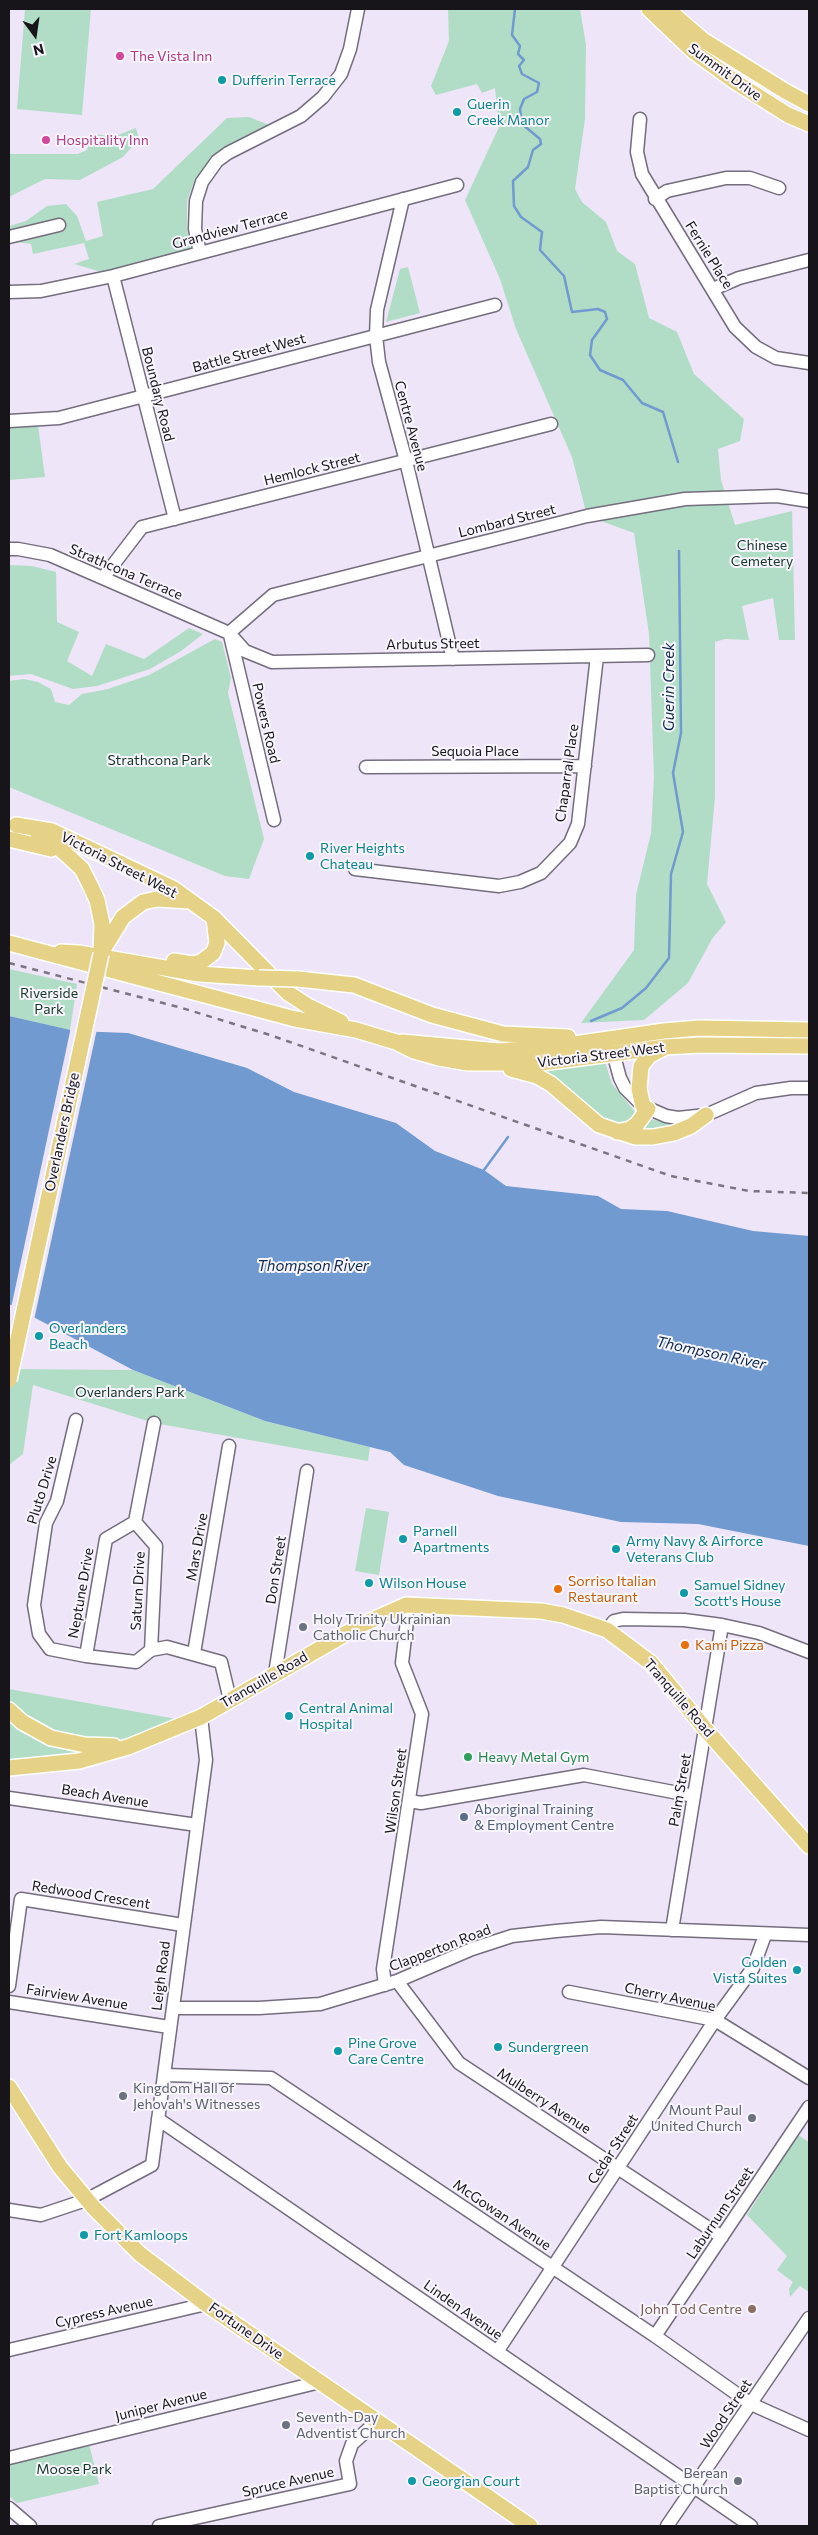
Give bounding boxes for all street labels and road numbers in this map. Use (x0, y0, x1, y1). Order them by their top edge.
street label: Summit Drive (685, 40, 765, 104)
street label: Grandview Terrace (170, 205, 290, 253)
street label: Fernie Place (682, 218, 736, 292)
street label: Battle Street West (191, 330, 307, 376)
street label: Boundary Road (138, 345, 178, 443)
street label: Centre Avenue (391, 379, 431, 473)
street label: Hemlock Street (262, 449, 362, 489)
street label: Lombard Street (457, 501, 557, 541)
street label: Strathcona Terrace (67, 541, 185, 603)
street label: Arbutus Street (386, 635, 480, 653)
street label: Powers Road (249, 681, 283, 765)
street label: Chaparral Place (552, 723, 582, 823)
street label: Sequoia Place (431, 743, 519, 759)
street label: Victoria Street West (58, 828, 180, 902)
street label: Victoria Street West (536, 1039, 666, 1071)
street label: Overlanders Bridge (41, 1071, 83, 1193)
street label: Pluto Drive (24, 1454, 60, 1526)
street label: Mars Drive (183, 1512, 211, 1582)
street label: Don Street (262, 1535, 290, 1605)
street label: Neptune Drive (65, 1546, 97, 1640)
street label: Saturn Drive (128, 1551, 148, 1631)
street label: Tranquille Road (217, 1648, 311, 1712)
street label: Tranquille Road (640, 1655, 718, 1741)
street label: Wilson Street (382, 1747, 410, 1835)
street label: Palm Street (665, 1752, 695, 1828)
street label: Beach Avenue (60, 1781, 150, 1811)
street label: Redwood Crescent (31, 1877, 151, 1913)
street label: Clapperton Road (387, 1921, 493, 1975)
street label: Leigh Road (148, 1940, 174, 2012)
street label: Cherry Avenue (623, 1979, 717, 2015)
street label: Fairview Avenue (25, 1981, 129, 2013)
street label: Mulberry Avenue (494, 2064, 594, 2138)
street label: Cedar Street (584, 2111, 642, 2187)
street label: Laburnum Street (683, 2164, 757, 2262)
street label: McGowan Avenue (450, 2176, 554, 2254)
street label: Linden Avenue (420, 2277, 506, 2343)
street label: Cypress Avenue (54, 2293, 154, 2331)
street label: Fortune Drive (205, 2299, 287, 2363)
street label: Wood Street (697, 2376, 755, 2452)
street label: Juniper Avenue (113, 2385, 209, 2425)
street label: Spruce Avenue (241, 2463, 335, 2501)

